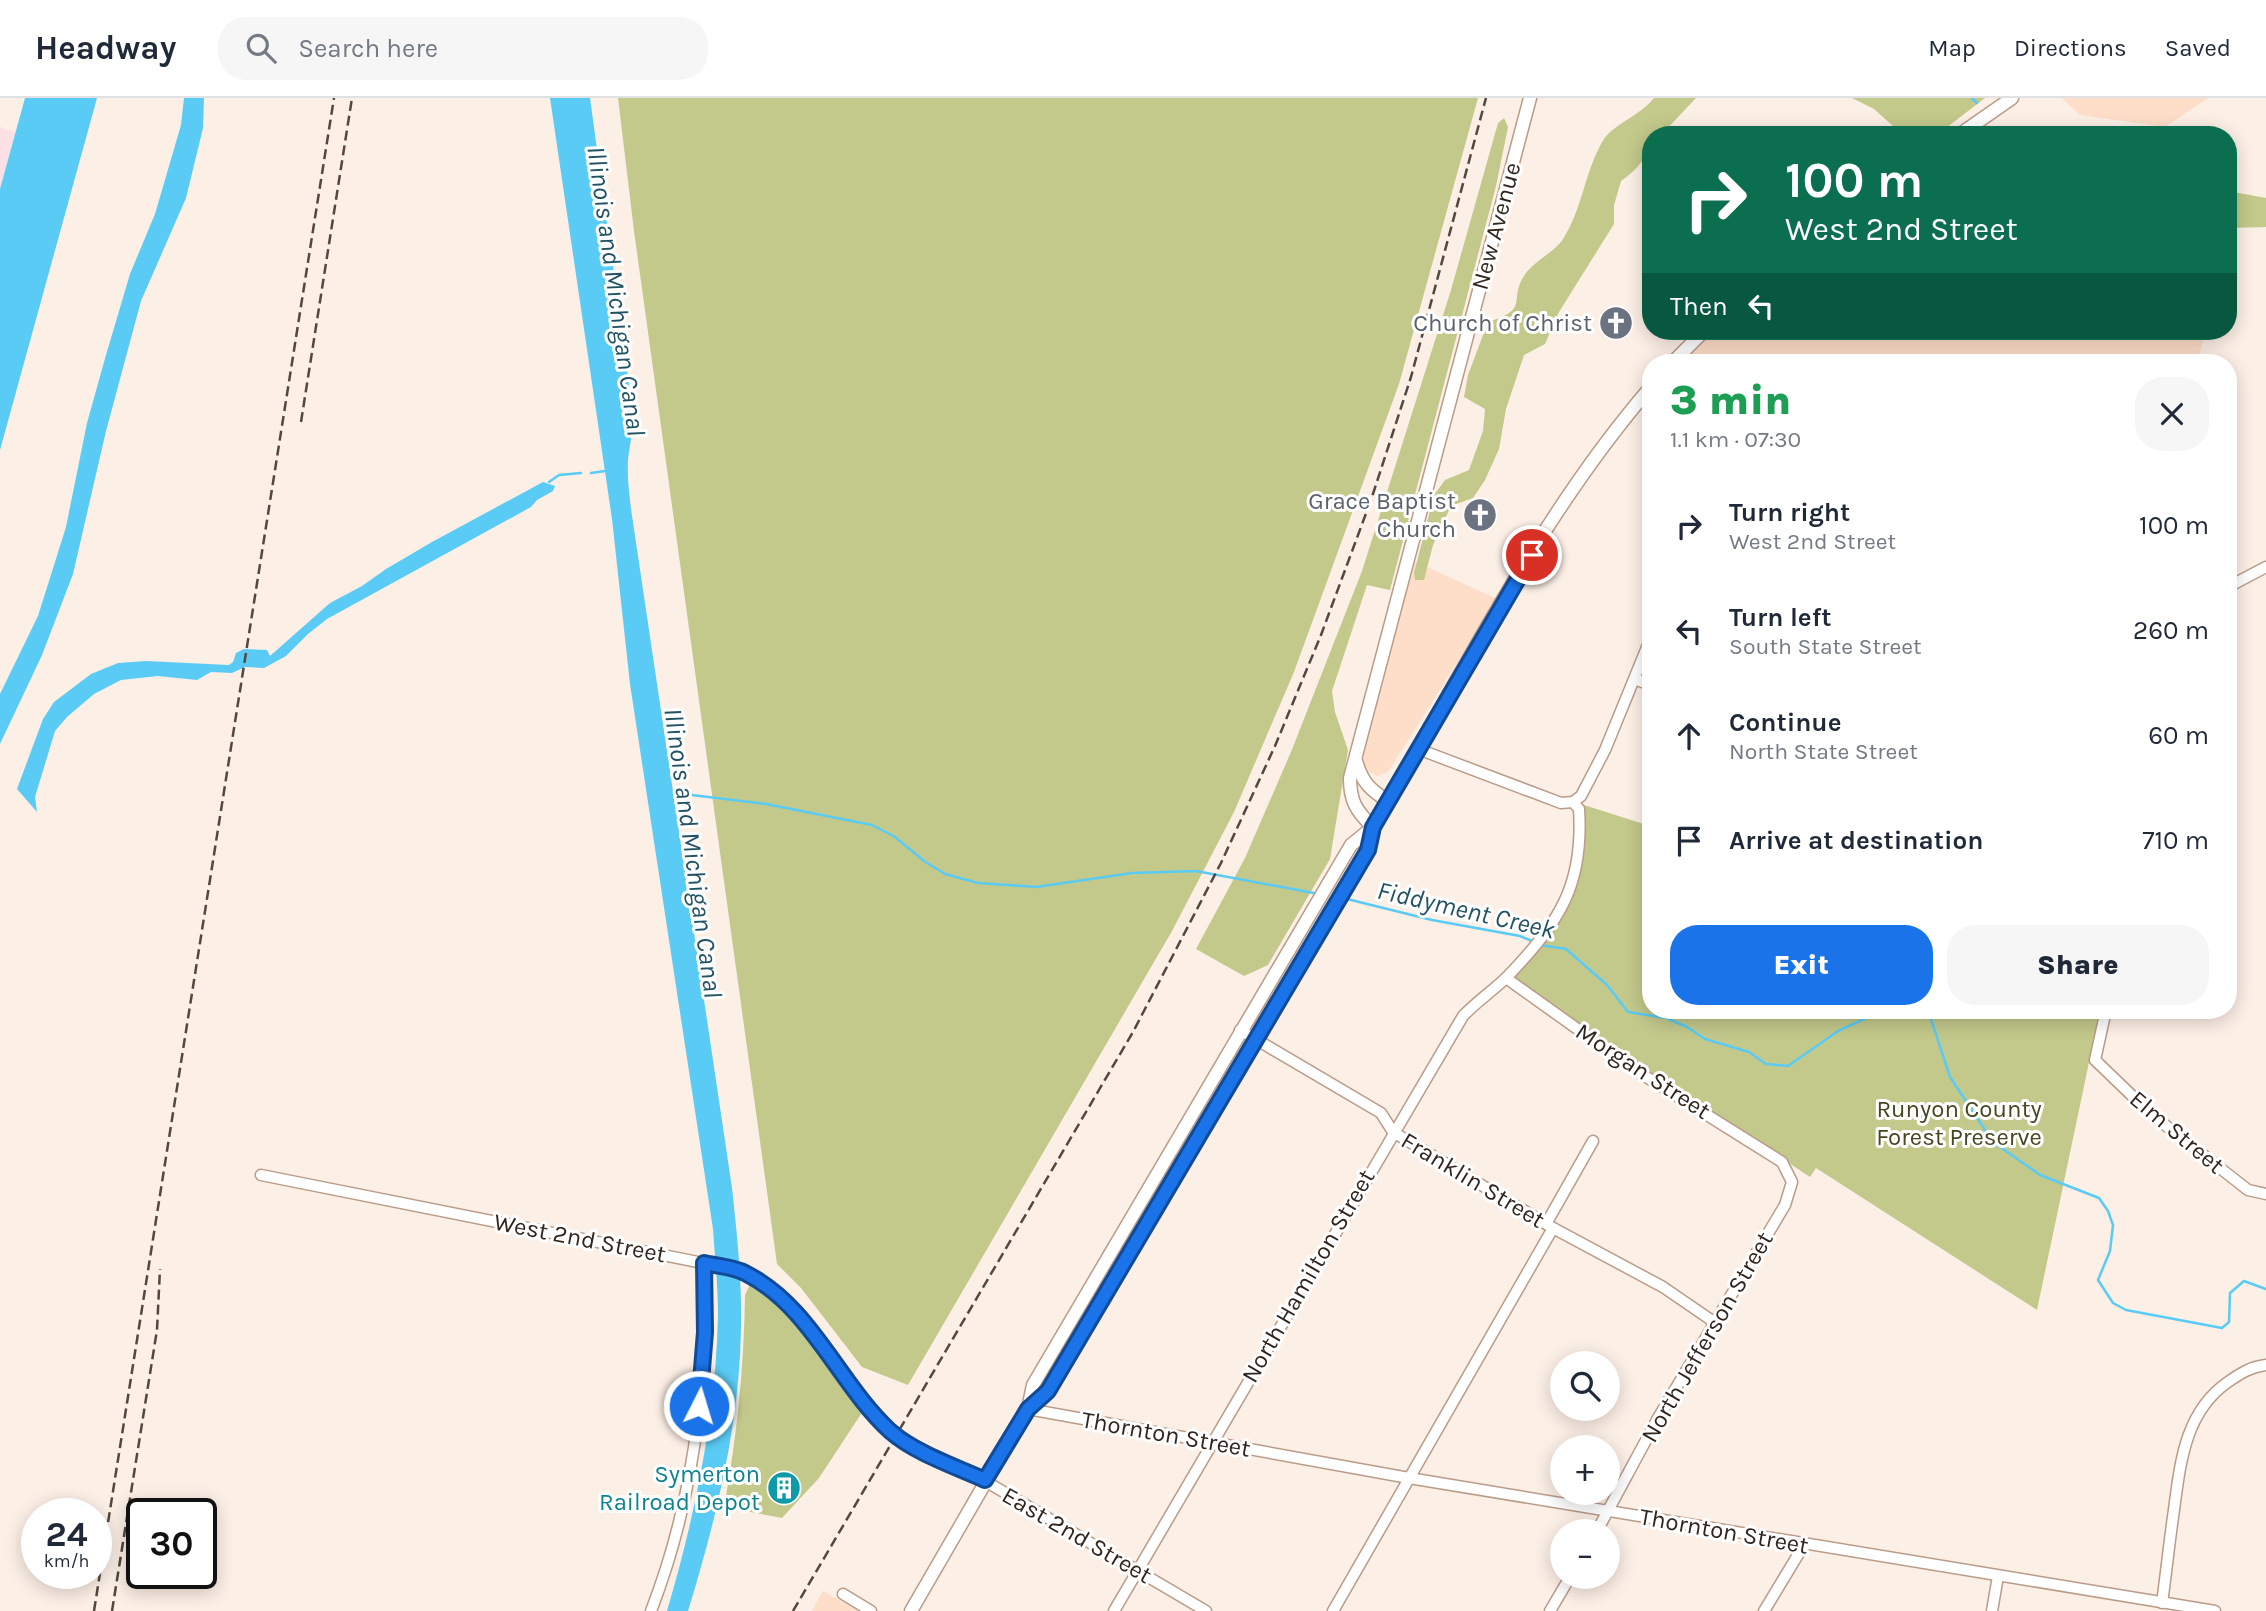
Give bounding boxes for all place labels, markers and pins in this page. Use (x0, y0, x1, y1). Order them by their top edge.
church icon: Church of Christ (1597, 304, 1635, 342)
place label: Church of Christ (1413, 309, 1592, 337)
place label: Grace Baptist Church (1308, 487, 1456, 543)
church icon: Grace Baptist Church (1461, 496, 1499, 534)
pin (1502, 525, 1562, 585)
place label: Symerton Railroad Depot (599, 1460, 760, 1516)
building icon: Symerton Railroad Depot (765, 1469, 803, 1507)

